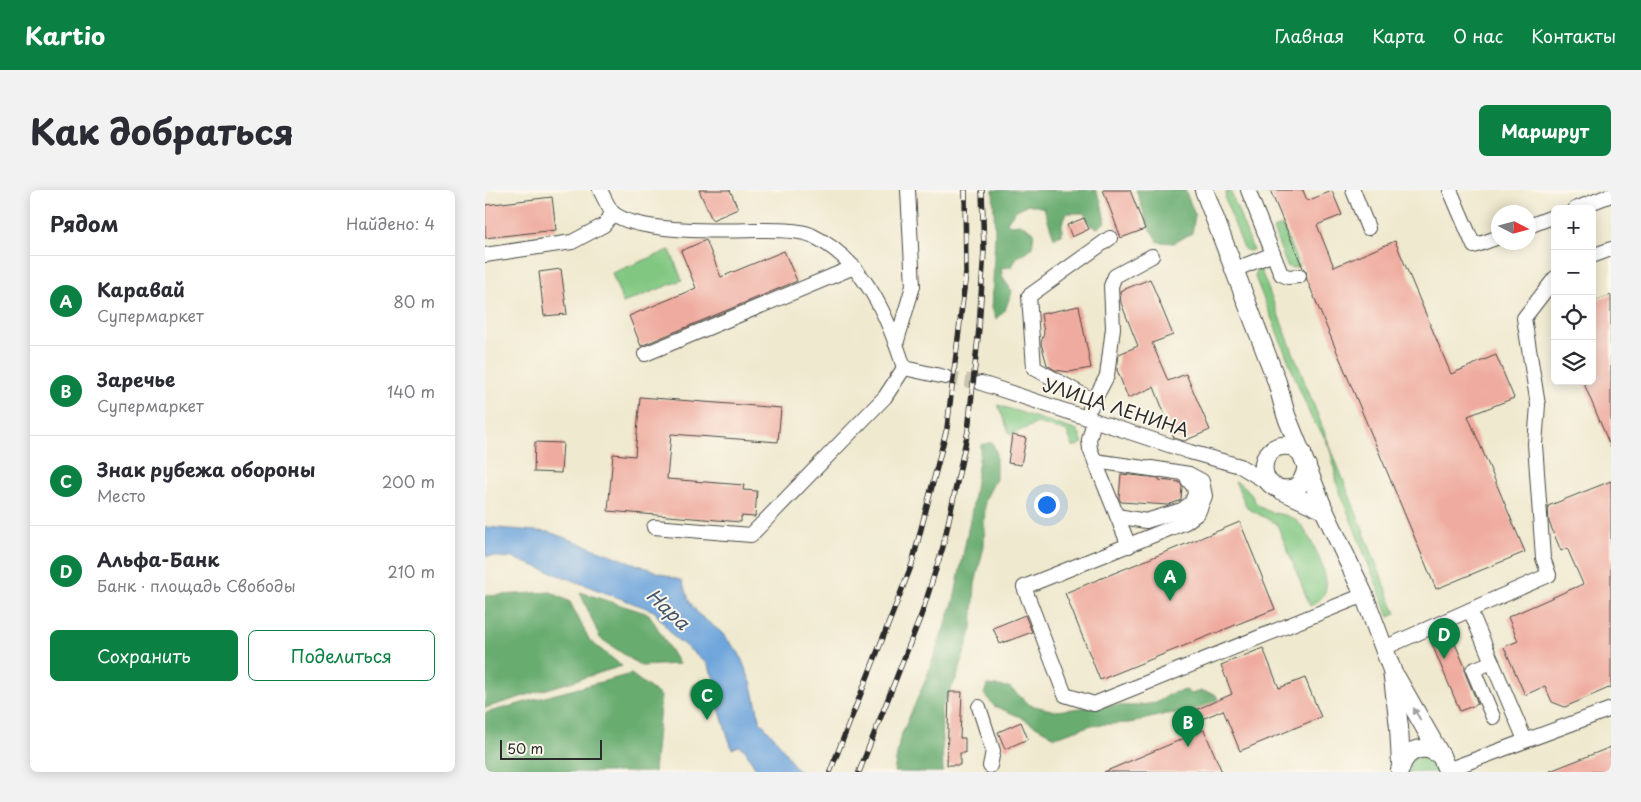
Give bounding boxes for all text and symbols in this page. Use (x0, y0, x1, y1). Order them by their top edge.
text: Kartio (25, 17, 105, 53)
text: Главная (1275, 22, 1344, 49)
text: Карта (1372, 22, 1425, 49)
text: О нас (1453, 22, 1503, 49)
text: Контакты (1531, 22, 1616, 49)
text: Как добраться (30, 104, 294, 157)
button: Маршрут (1479, 105, 1611, 156)
north arrow (1491, 205, 1536, 250)
map controls (1551, 205, 1596, 385)
button: + (1551, 205, 1596, 250)
text: Рядом (50, 207, 118, 239)
text: Найдено: 4 (346, 211, 435, 235)
button: − (1551, 250, 1596, 295)
text: Каравай (97, 275, 185, 303)
text: A (60, 289, 72, 313)
text: 80 m (393, 289, 435, 313)
button: locate (1551, 295, 1596, 340)
text: Супермаркет (97, 303, 204, 327)
button: layers (1551, 340, 1596, 385)
text: Заречье (97, 365, 175, 393)
street label: УЛИЦА ЛЕНИНА (1040, 370, 1193, 443)
text: B (61, 379, 71, 403)
text: 140 m (387, 379, 435, 403)
text: Супермаркет (97, 393, 204, 417)
text: Знак рубежа обороны (97, 455, 315, 483)
text: C (60, 469, 72, 493)
text: 200 m (382, 469, 435, 493)
text: Место (97, 483, 146, 507)
your location (1034, 492, 1060, 518)
text: Альфа-Банк (97, 545, 219, 573)
text: D (60, 559, 72, 583)
text: 210 m (387, 559, 435, 583)
pin: A (1154, 560, 1186, 601)
text: Банк · площадь Свободы (97, 573, 296, 597)
water label: Нара (641, 581, 697, 636)
pin: D (1428, 618, 1460, 659)
button: Сохранить (50, 630, 238, 681)
button: Поделиться (248, 630, 435, 681)
pin: C (691, 679, 723, 720)
pin: B (1172, 706, 1204, 747)
one-way arrow (1413, 707, 1422, 721)
scale bar (500, 737, 603, 760)
text: 50 m (507, 738, 543, 759)

